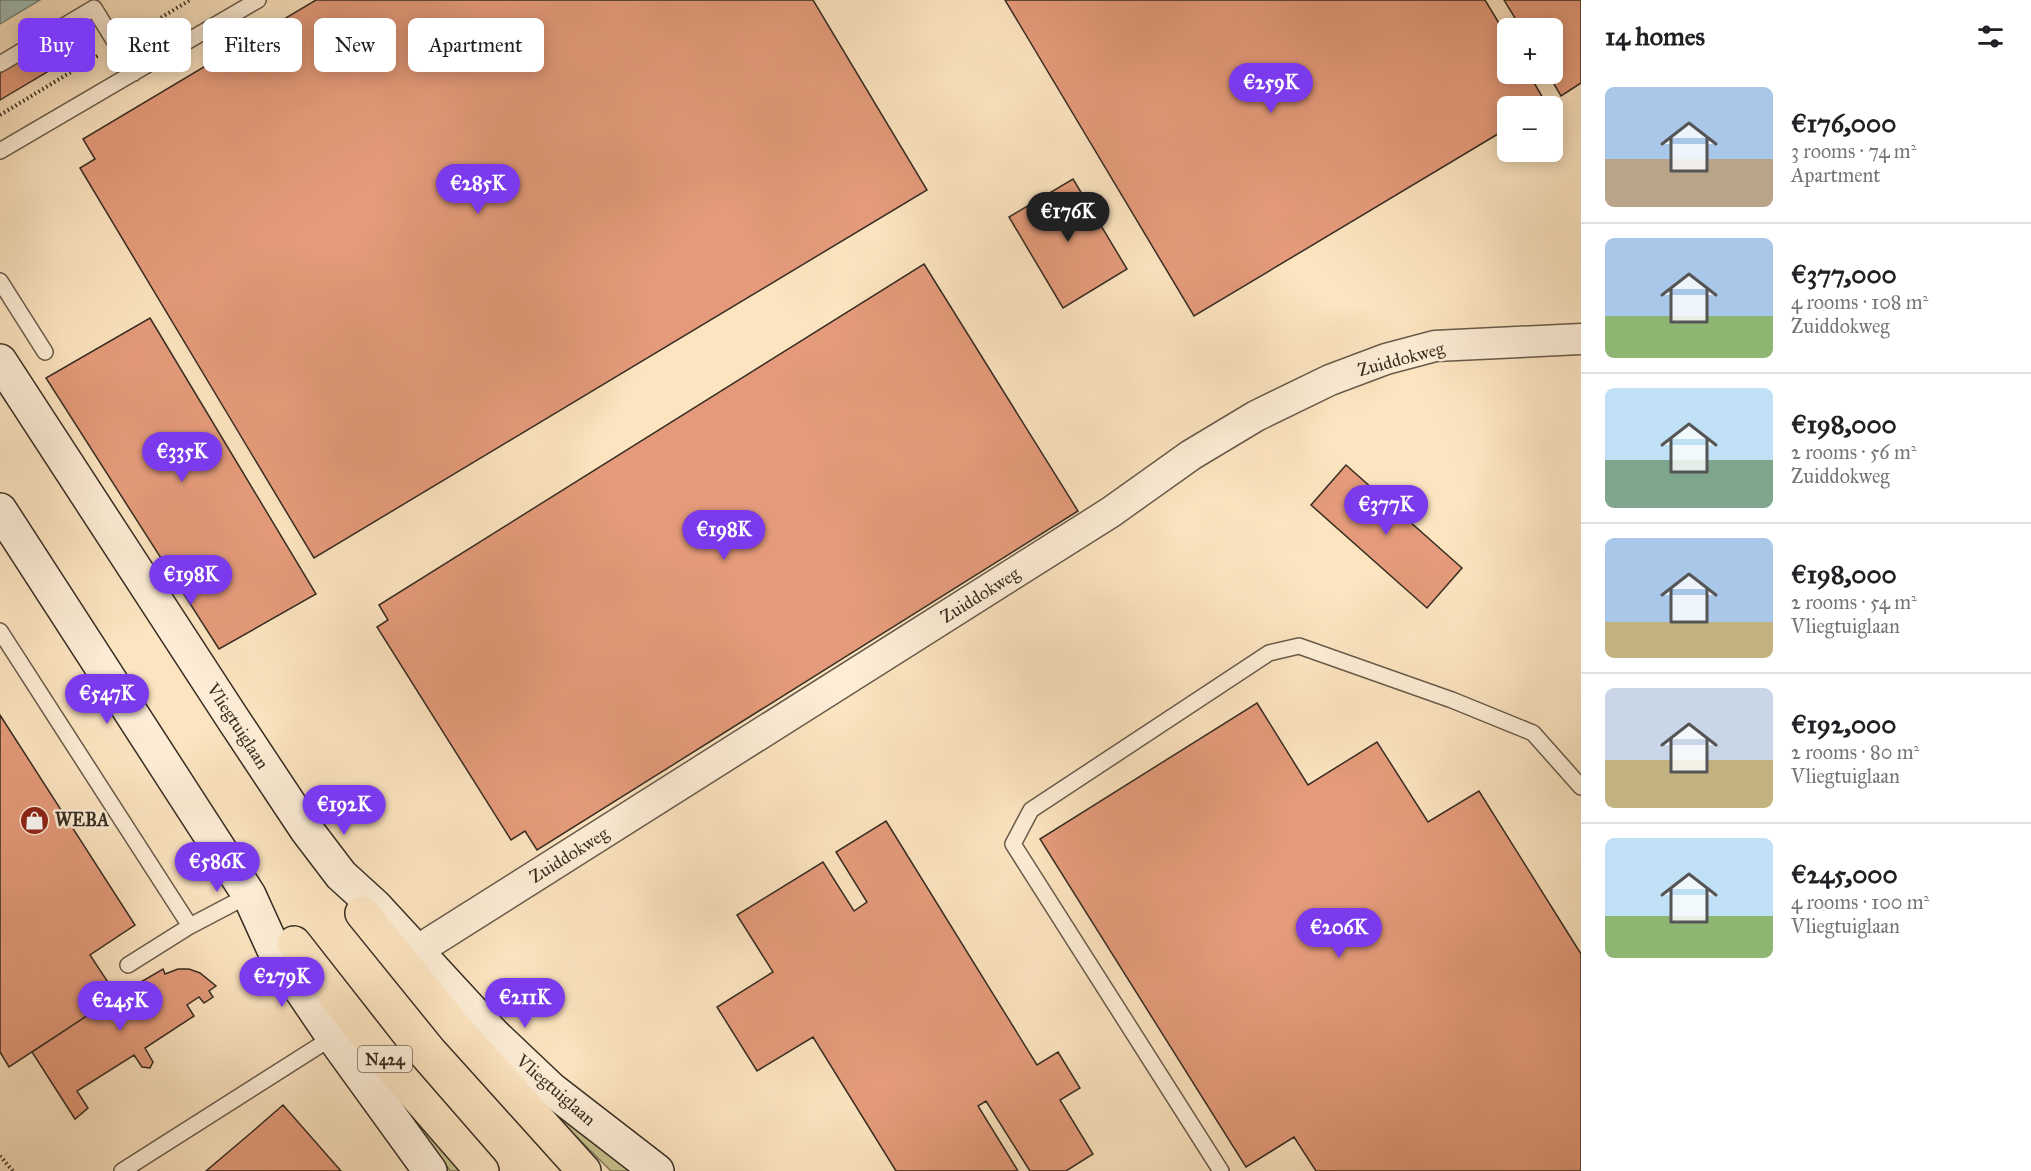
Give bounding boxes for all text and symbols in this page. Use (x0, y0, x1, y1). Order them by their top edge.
chip: Buy (18, 18, 95, 72)
chip: Rent (107, 18, 191, 72)
chip: Filters (203, 18, 302, 72)
chip: New (314, 18, 396, 72)
chip: Apartment (408, 18, 544, 72)
map controls (1497, 18, 1563, 162)
button: + (1497, 18, 1563, 84)
text: 14 homes (1605, 20, 1705, 52)
icon: filters (1974, 20, 2007, 53)
pin: €259K (1229, 63, 1313, 114)
text: €259K (1243, 70, 1299, 94)
button: − (1497, 96, 1563, 162)
text: €176,000 (1791, 107, 1896, 139)
icon: home (1653, 111, 1725, 183)
text: 3 rooms · 74 m² (1791, 139, 1916, 163)
text: Apartment (1791, 163, 1880, 187)
pin: €285K (436, 164, 520, 215)
text: €285K (450, 171, 506, 195)
pin: €176K (1026, 192, 1110, 243)
text: €176K (1040, 199, 1096, 223)
text: €377,000 (1791, 258, 1897, 290)
icon: home (1653, 262, 1725, 334)
text: 4 rooms · 108 m² (1791, 290, 1928, 314)
text: Zuiddokweg (1791, 314, 1890, 338)
street label: Zuiddokweg (1355, 337, 1448, 382)
text: €198,000 (1791, 408, 1897, 440)
icon: home (1653, 412, 1725, 484)
pin: €335K (140, 432, 224, 483)
text: €335K (156, 439, 208, 463)
text: 2 rooms · 56 m² (1791, 440, 1917, 464)
text: Zuiddokweg (1791, 464, 1890, 488)
pin: €377K (1344, 485, 1428, 536)
text: €377K (1358, 492, 1414, 516)
pin: €198K (682, 510, 766, 561)
text: €198K (696, 517, 752, 541)
pin: €198K (149, 555, 233, 606)
text: €198,000 (1791, 558, 1897, 590)
text: €198K (163, 562, 219, 586)
street label: Zuiddokweg (937, 562, 1025, 629)
icon: home (1653, 562, 1725, 634)
text: 2 rooms · 54 m² (1791, 590, 1917, 614)
text: Vliegtuiglaan (1791, 614, 1900, 638)
pin: €547K (65, 674, 149, 725)
street label: Vliegtuiglaan (201, 678, 274, 774)
text: €547K (79, 681, 135, 705)
text: €192,000 (1791, 708, 1896, 740)
icon: home (1653, 712, 1725, 784)
text: 2 rooms · 80 m² (1791, 740, 1919, 764)
text: Vliegtuiglaan (1791, 764, 1900, 788)
pin: €192K (302, 785, 386, 836)
text: €192K (317, 792, 371, 816)
shop icon: WEBA (18, 804, 50, 836)
place label: WEBA (55, 809, 110, 831)
street label: Zuiddokweg (526, 822, 614, 889)
pin: €586K (175, 842, 259, 893)
text: €586K (189, 849, 245, 873)
text: €245,000 (1791, 858, 1898, 890)
icon: home (1653, 862, 1725, 934)
text: 4 rooms · 100 m² (1791, 890, 1929, 914)
pin: €206K (1297, 908, 1381, 959)
text: Vliegtuiglaan (1791, 914, 1900, 938)
text: €206K (1310, 915, 1368, 939)
pin: €279K (240, 957, 324, 1008)
text: €279K (253, 964, 311, 988)
pin: €211K (483, 978, 567, 1029)
pin: €245K (78, 981, 162, 1032)
text: €211K (499, 985, 551, 1009)
text: €245K (92, 988, 148, 1012)
road number: N424 (358, 1046, 412, 1072)
street label: Vliegtuiglaan (510, 1049, 600, 1131)

